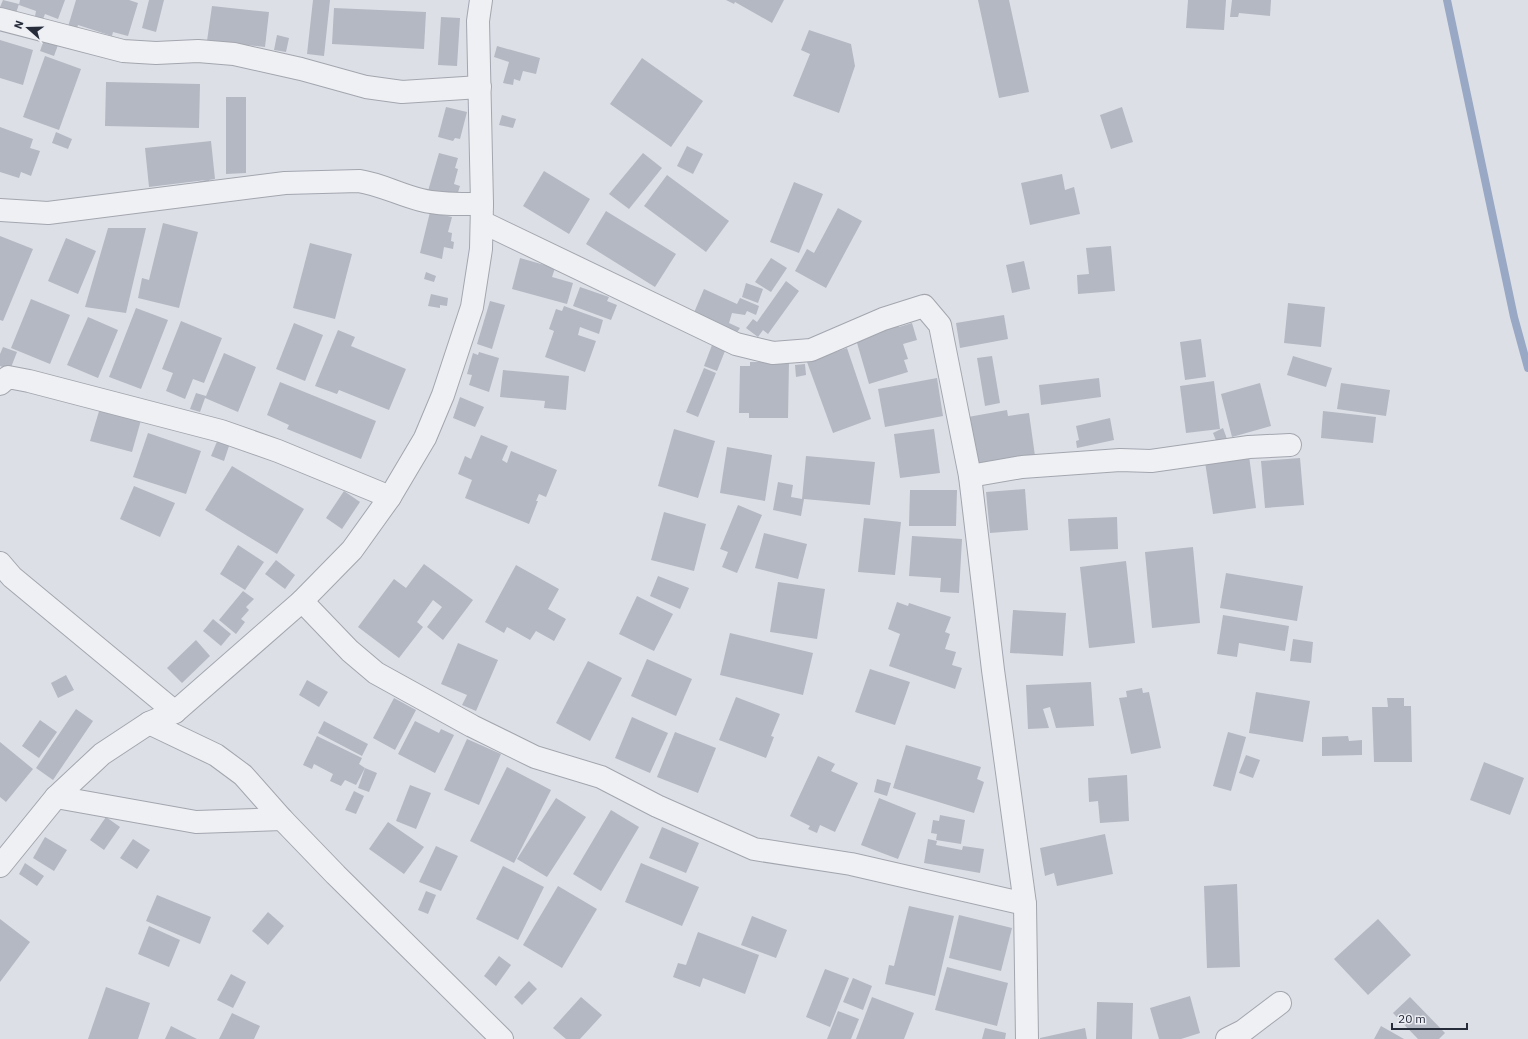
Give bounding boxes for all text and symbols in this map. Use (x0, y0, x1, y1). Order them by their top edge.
north arrow (8, 8, 48, 48)
text: N (11, 18, 27, 31)
scale bar (1392, 1005, 1467, 1031)
text: 20 m (1398, 1011, 1426, 1026)

